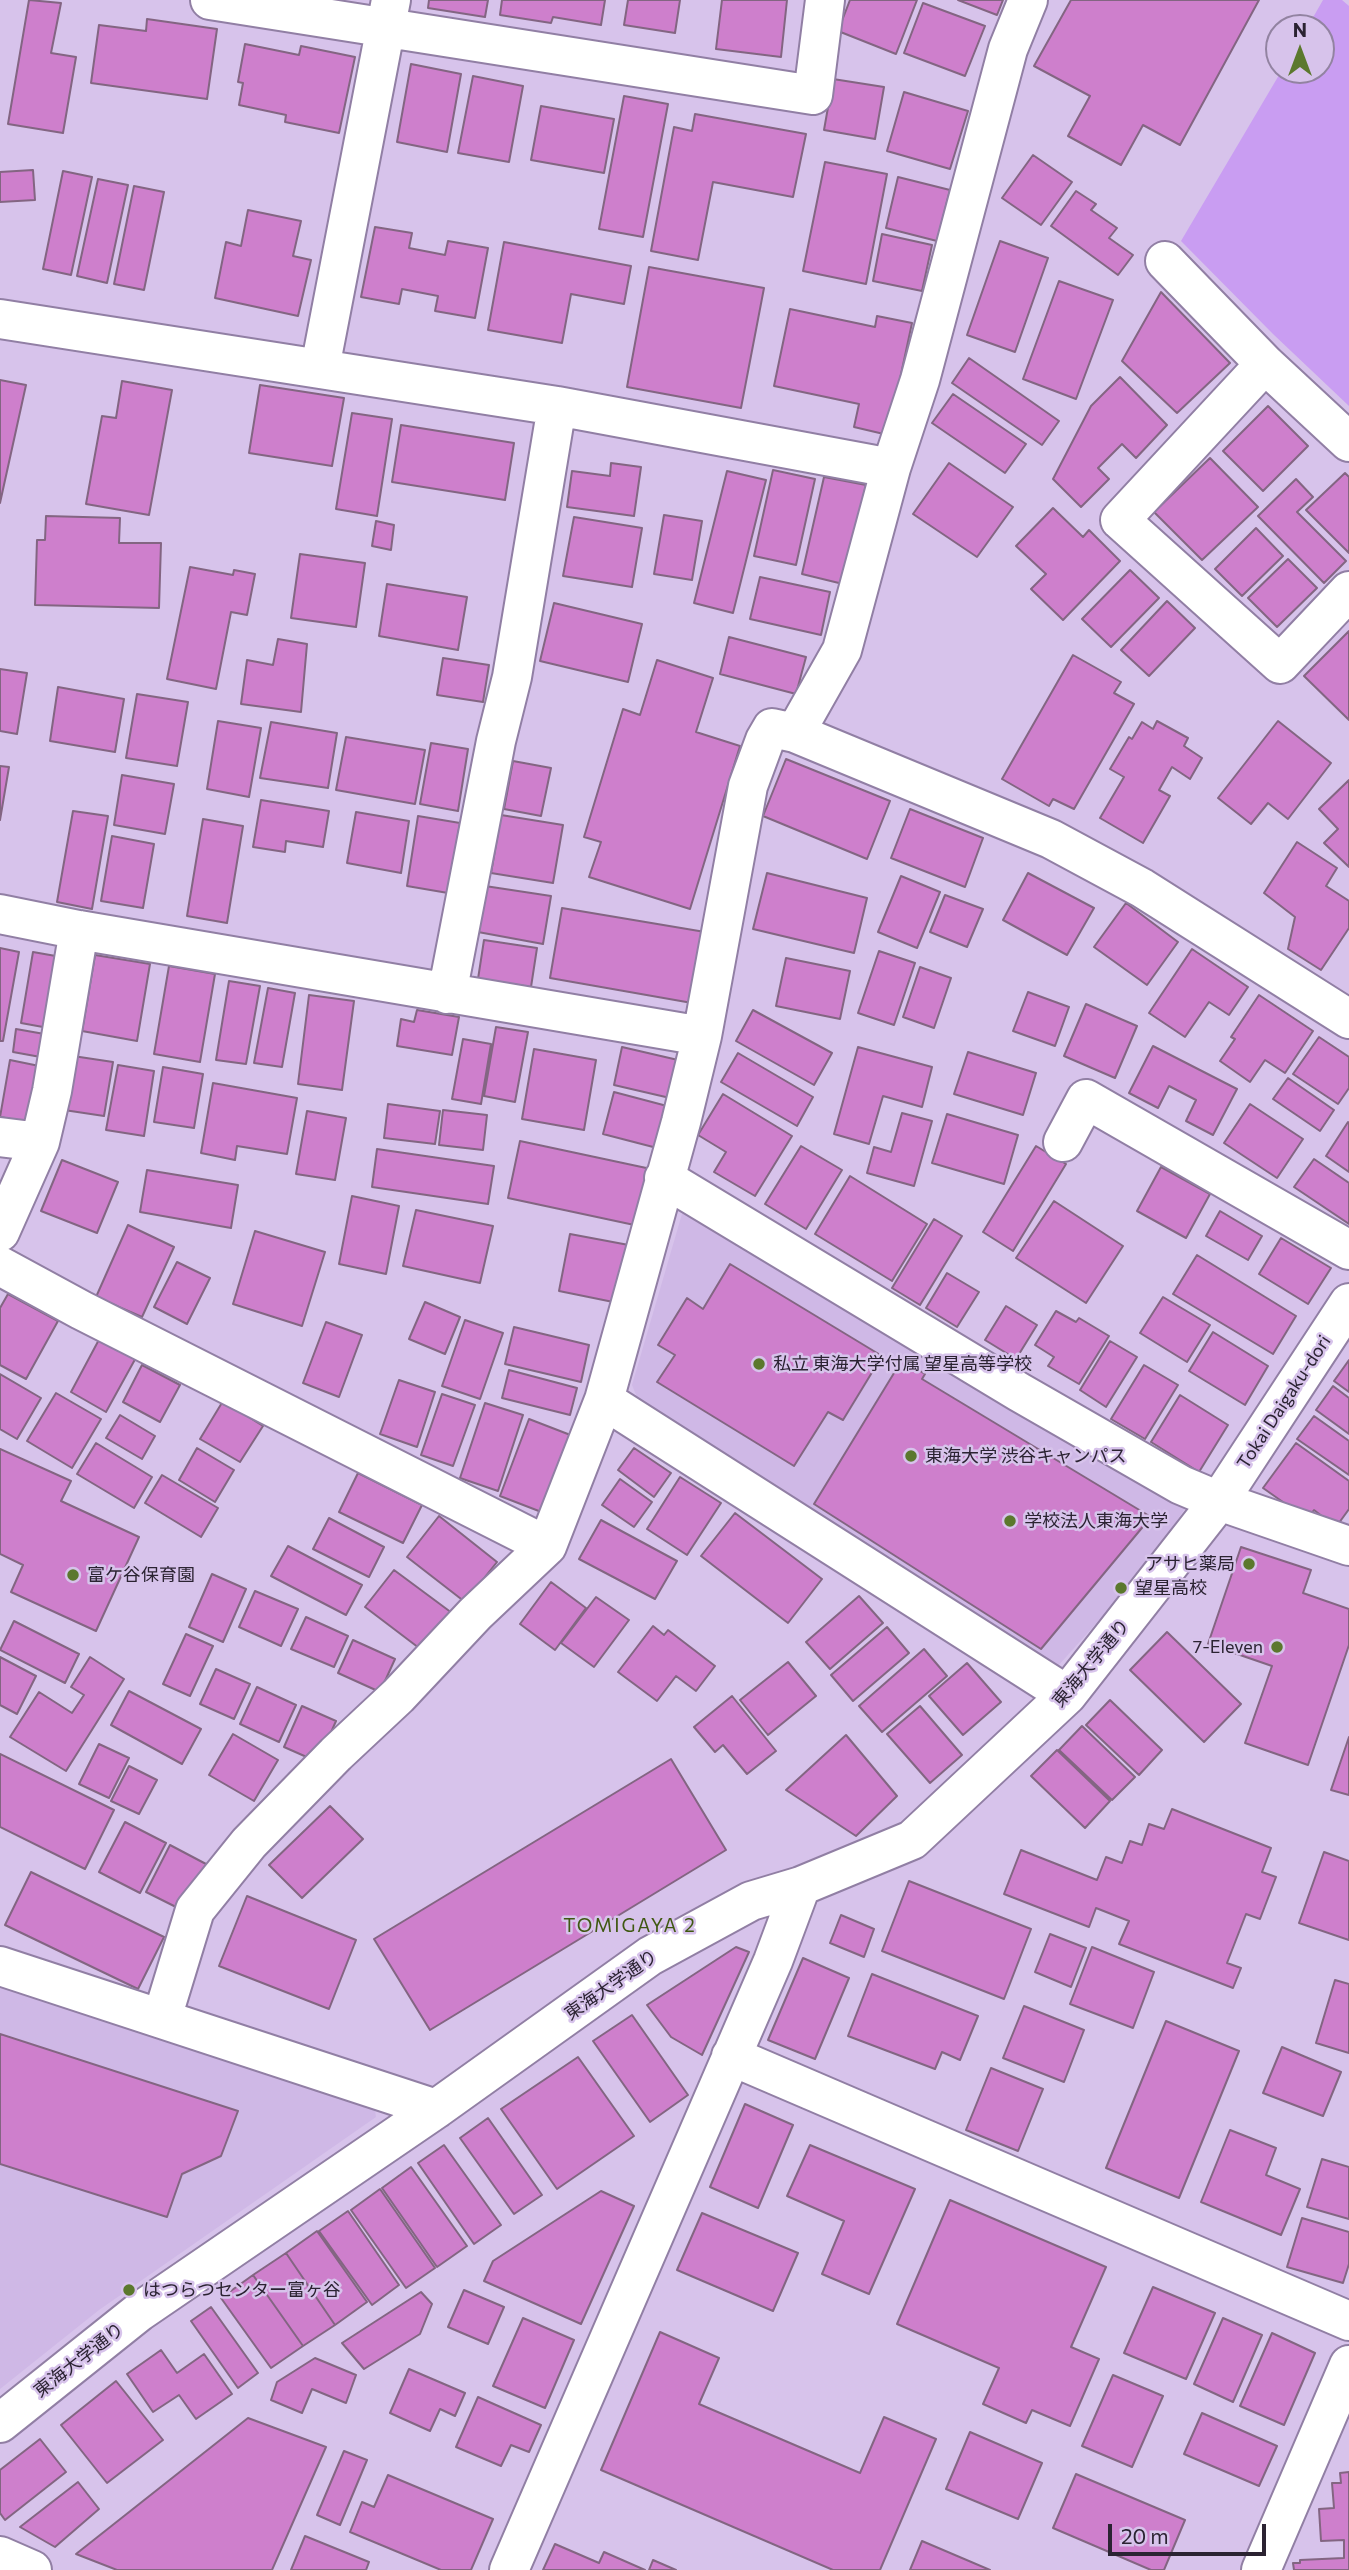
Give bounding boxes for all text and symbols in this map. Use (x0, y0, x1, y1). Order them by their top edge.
north arrow (1265, 14, 1335, 84)
text: N (1293, 18, 1307, 41)
street label: Tokai Daigaku-dori (1233, 1331, 1335, 1473)
place label: 私立 東海大学付属 望星高等学校 (773, 1353, 1032, 1375)
marker: 私立 東海大学付属 望星高等学校 (751, 1356, 767, 1372)
place label: 東海大学 渋谷キャンパス (925, 1445, 1126, 1467)
marker: 東海大学 渋谷キャンパス (903, 1448, 919, 1464)
place label: 学校法人東海大学 (1024, 1510, 1168, 1532)
marker: 学校法人東海大学 (1002, 1513, 1018, 1529)
place label: アサヒ薬局 (1145, 1553, 1235, 1575)
marker: アサヒ薬局 (1241, 1556, 1257, 1572)
place label: 富ケ谷保育園 (87, 1564, 195, 1586)
marker: 富ケ谷保育園 (65, 1567, 81, 1583)
place label: 望星高校 (1135, 1577, 1207, 1599)
marker: 望星高校 (1113, 1580, 1129, 1596)
street label: 東海大学通り (1048, 1615, 1134, 1711)
place label: 7-Eleven (1193, 1636, 1263, 1658)
marker: 7-Eleven (1269, 1639, 1285, 1655)
district label: TOMIGAYA 2 (564, 1915, 696, 1937)
street label: 東海大学通り (561, 1945, 661, 2025)
place label: はつらつセンター富ヶ谷 (143, 2279, 341, 2301)
marker: はつらつセンター富ヶ谷 (121, 2282, 137, 2298)
street label: 東海大学通り (30, 2318, 128, 2402)
scale bar (1111, 2510, 1268, 2554)
text: 20 m (1121, 2523, 1169, 2548)

